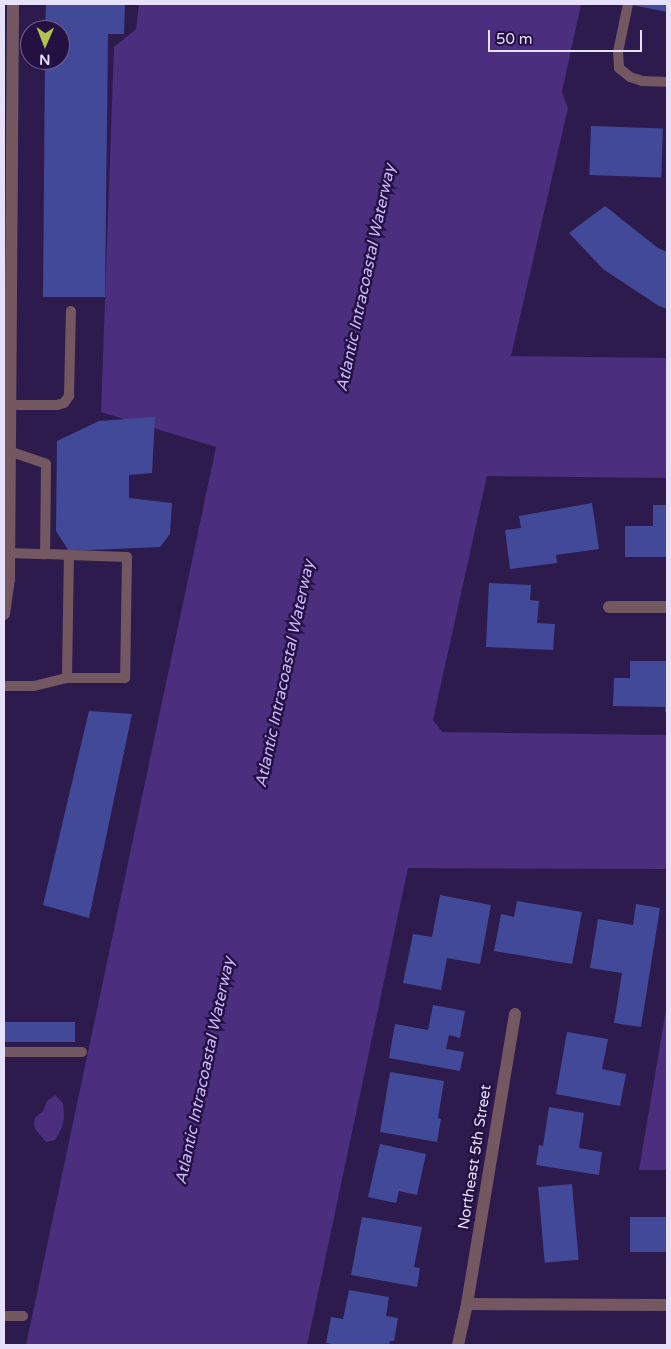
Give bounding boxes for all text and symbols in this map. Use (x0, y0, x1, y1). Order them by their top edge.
north arrow (20, 20, 70, 70)
scale bar (491, 20, 645, 52)
text: 50 m (496, 30, 533, 48)
text: N (39, 51, 51, 68)
water label: Atlantic Intracoastal Waterway (333, 163, 399, 393)
water label: Atlantic Intracoastal Waterway (252, 559, 318, 789)
water label: Atlantic Intracoastal Waterway (172, 956, 238, 1186)
street label: Northeast 5th Street (455, 1083, 495, 1231)

